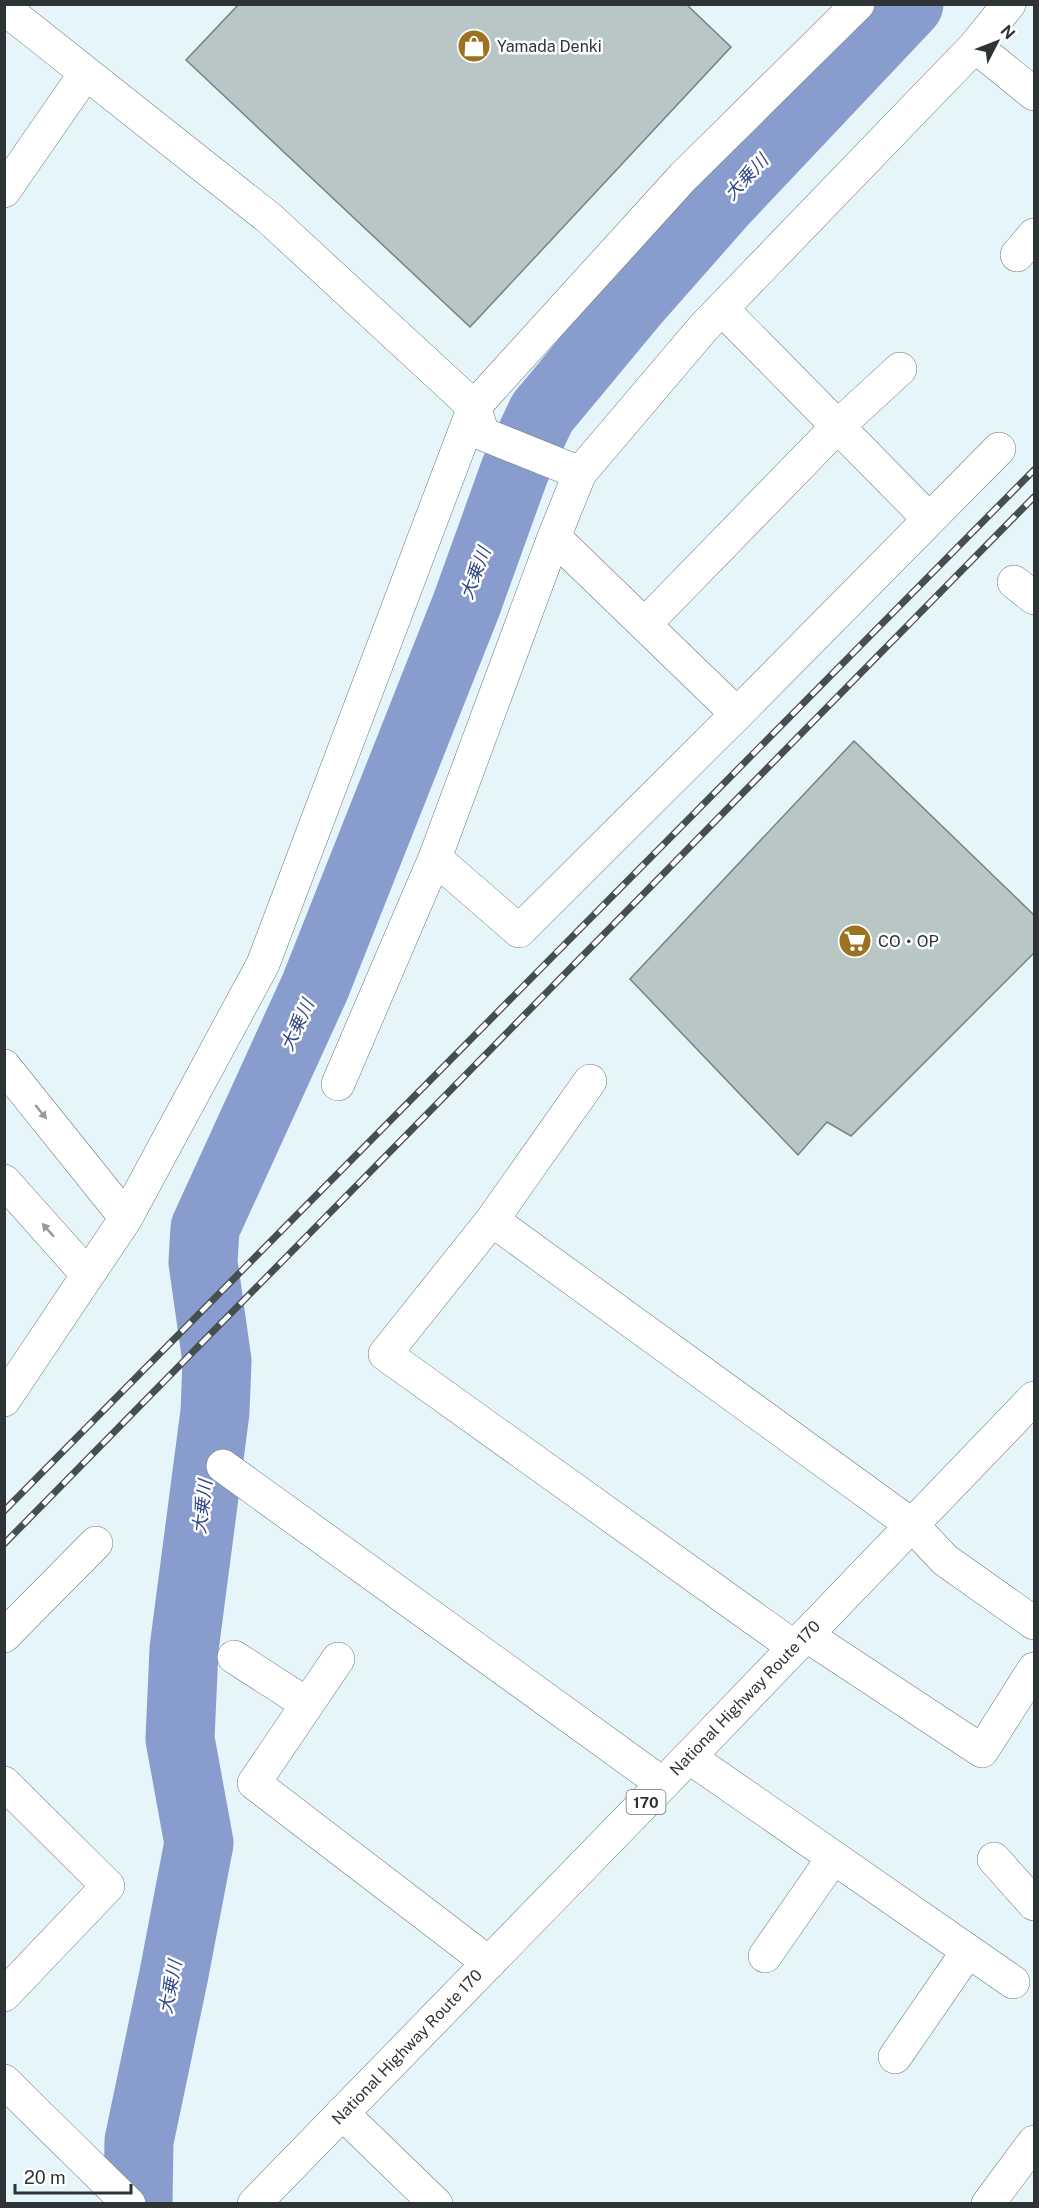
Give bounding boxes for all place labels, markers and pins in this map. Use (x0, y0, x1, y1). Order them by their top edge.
shop icon: Yamada Denki (456, 28, 492, 64)
place label: Yamada Denki (497, 37, 602, 56)
supermarket icon: CO・OP (837, 923, 873, 959)
place label: CO・OP (878, 932, 939, 951)

